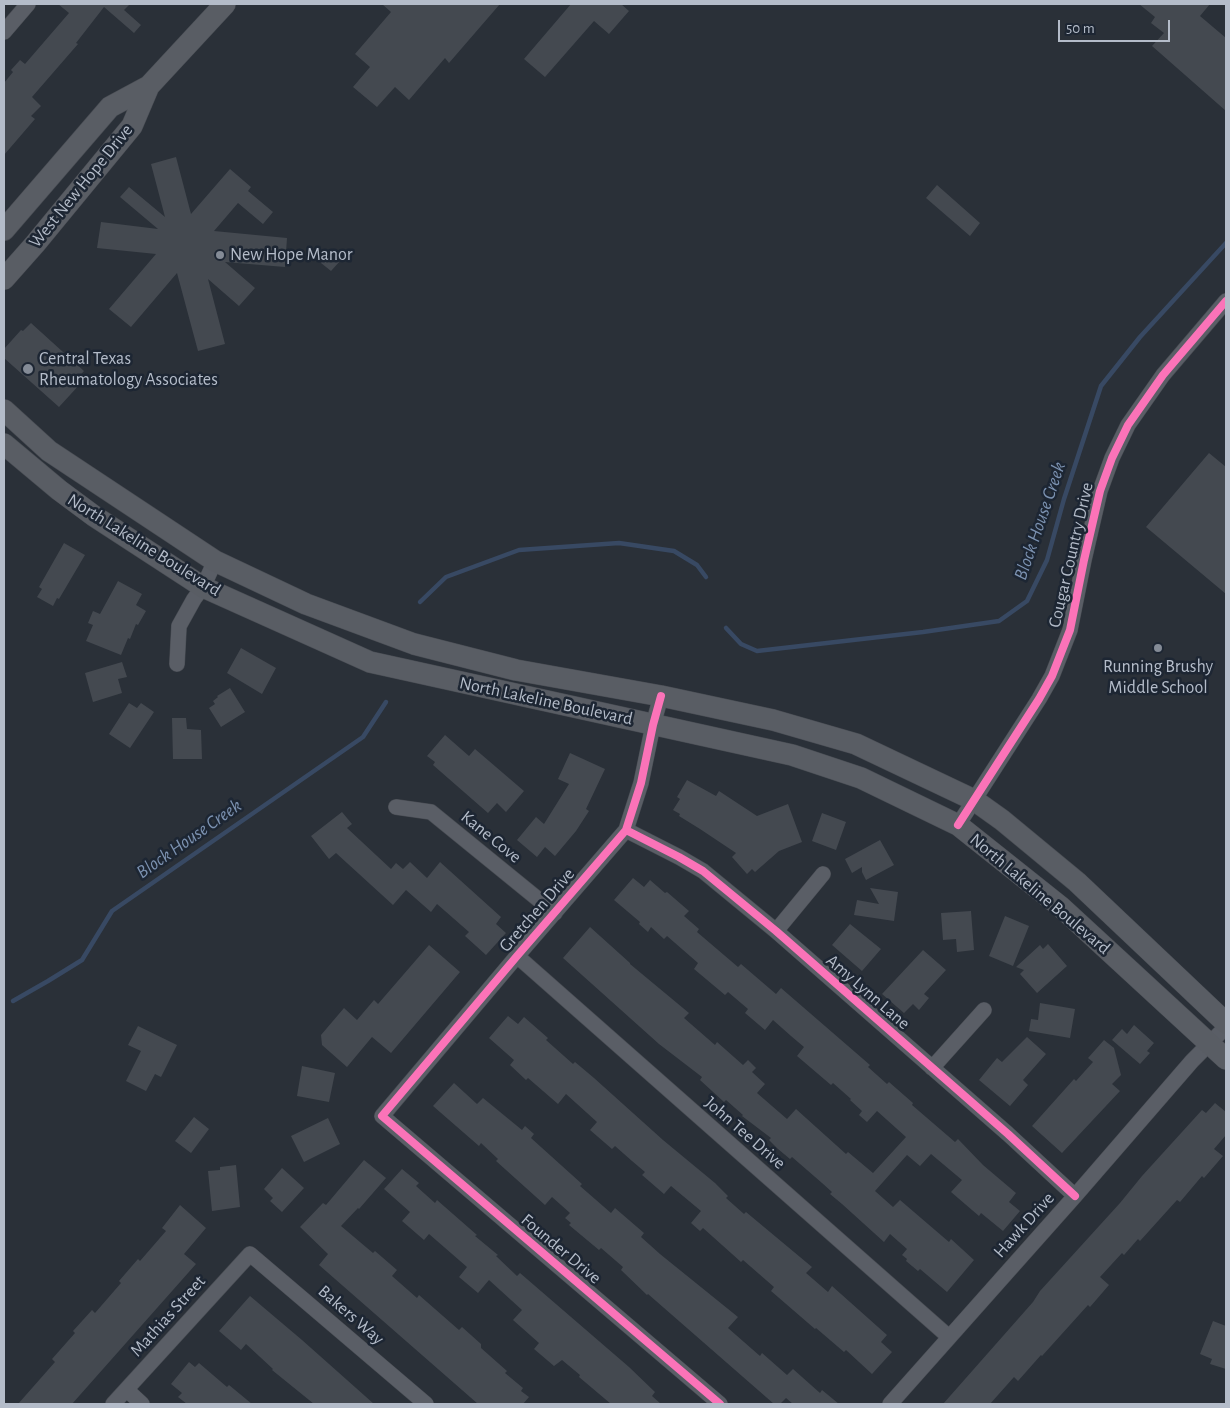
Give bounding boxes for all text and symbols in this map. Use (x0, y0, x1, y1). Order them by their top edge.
scale bar (1060, 10, 1172, 42)
text: 50 m (1066, 21, 1095, 36)
street label: West New Hope Drive (24, 120, 138, 252)
place label: New Hope Manor (230, 244, 352, 266)
marker: New Hope Manor (214, 249, 226, 261)
place label: Central Texas Rheumatology Associates (39, 348, 218, 390)
marker: Central Texas Rheumatology Associates (21, 362, 35, 376)
water label: Block House Creek (1009, 459, 1071, 583)
street label: Cougar Country Drive (1044, 480, 1098, 630)
street label: North Lakeline Boulevard (63, 489, 225, 601)
marker: Running Brushy Middle School (1152, 642, 1164, 654)
place label: Running Brushy Middle School (1103, 656, 1213, 699)
street label: North Lakeline Boulevard (457, 672, 635, 730)
water label: Block House Creek (132, 794, 246, 884)
street label: Kane Cove (456, 806, 526, 868)
street label: North Lakeline Boulevard (965, 829, 1115, 959)
street label: Gretchen Drive (495, 864, 579, 956)
street label: Amy Lynn Lane (822, 950, 914, 1034)
street label: John Tee Drive (700, 1092, 790, 1174)
street label: Hawk Drive (989, 1188, 1059, 1262)
street label: Founder Drive (516, 1209, 606, 1289)
street label: Mathias Street (126, 1271, 210, 1361)
street label: Bakers Way (314, 1280, 388, 1350)

